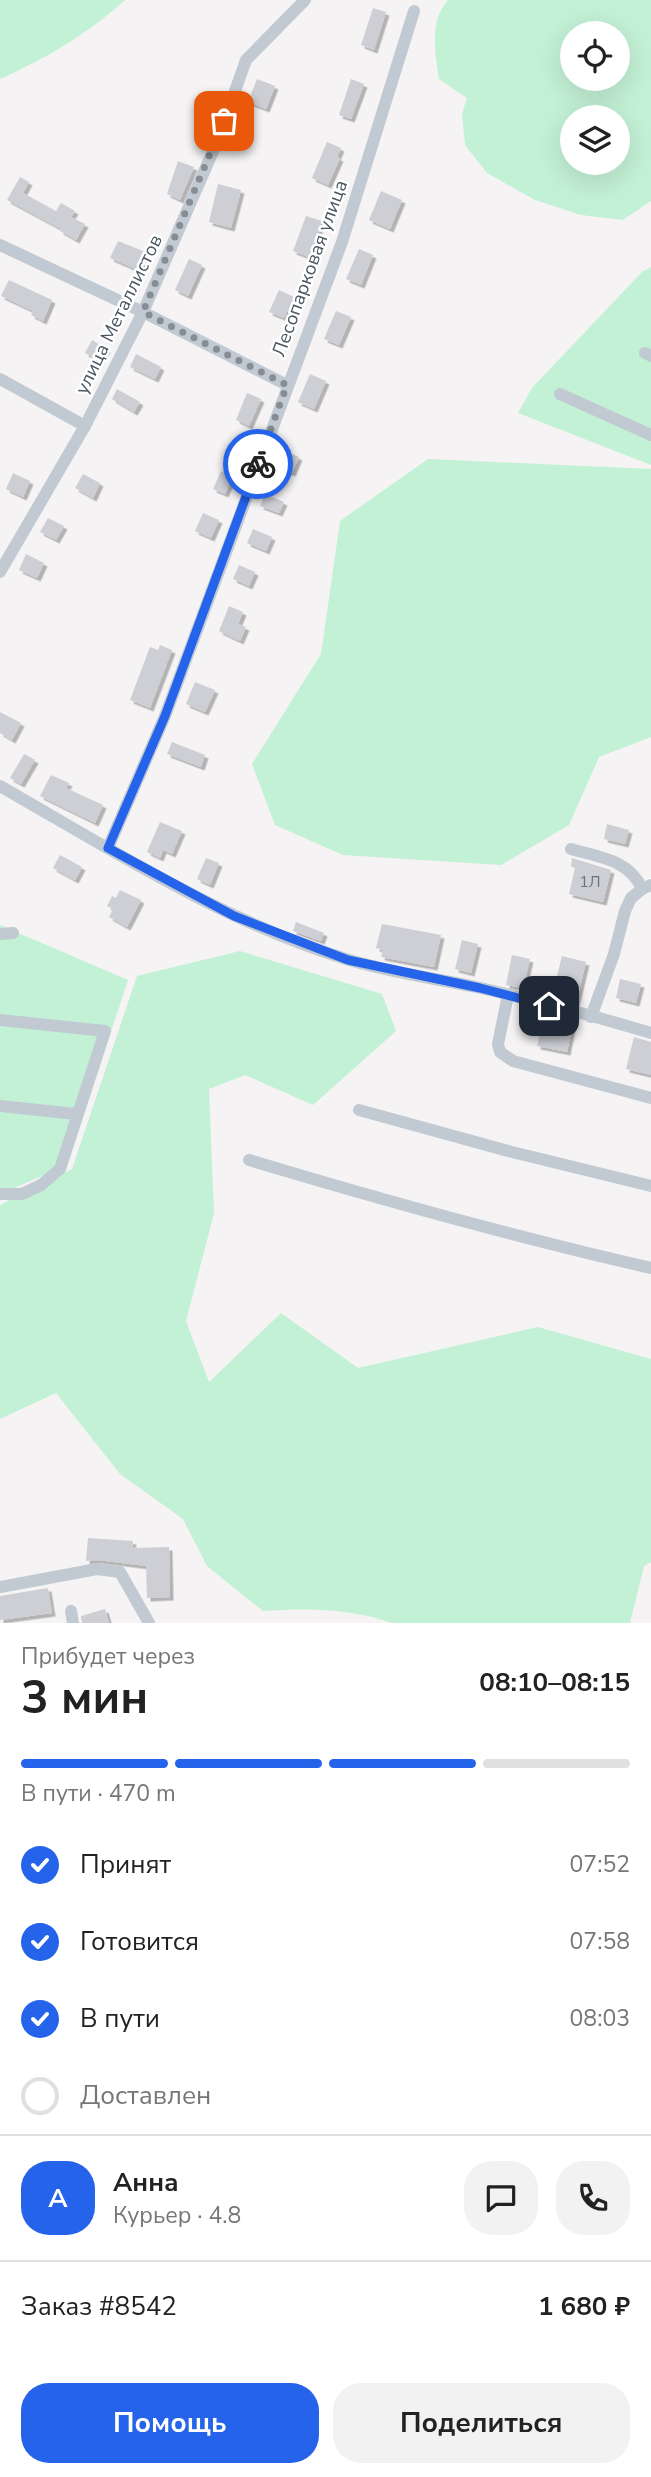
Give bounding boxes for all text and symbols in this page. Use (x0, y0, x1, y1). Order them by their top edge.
map controls (560, 21, 630, 175)
button: locate (560, 21, 630, 91)
pin (194, 91, 254, 151)
icon: bag (205, 102, 243, 140)
button: layers (560, 105, 630, 175)
street label: Лесопарковая улица (266, 176, 354, 360)
street label: улица Металлистов (69, 230, 169, 399)
courier (223, 429, 293, 499)
icon: bike (239, 445, 277, 483)
house number: 1Л (579, 871, 601, 893)
pin (519, 976, 579, 1036)
icon: home (530, 987, 568, 1025)
text: Прибудет через (21, 1641, 195, 1672)
text: 08:10–08:15 (479, 1665, 630, 1700)
text: 3 мин (21, 1666, 148, 1729)
text: В пути · 470 m (21, 1778, 176, 1809)
icon: check (21, 1846, 59, 1884)
text: Принят (80, 1847, 171, 1882)
text: 07:52 (570, 1849, 630, 1880)
icon: check (21, 1923, 59, 1961)
text: Готовится (80, 1924, 199, 1959)
text: 07:58 (570, 1926, 630, 1957)
icon: check (21, 2000, 59, 2038)
text: В пути (80, 2001, 160, 2036)
text: 08:03 (570, 2003, 630, 2034)
text: Доставлен (80, 2078, 211, 2113)
button: chat (464, 2161, 538, 2235)
button: phone (556, 2161, 630, 2235)
text: Анна (113, 2165, 179, 2200)
text: А (48, 2181, 68, 2216)
text: Курьер · 4.8 (113, 2200, 241, 2231)
text: Заказ #8542 (21, 2289, 177, 2324)
text: 1 680 ₽ (538, 2289, 630, 2324)
button: Помощь (21, 2383, 319, 2463)
button: Поделиться (333, 2383, 630, 2463)

